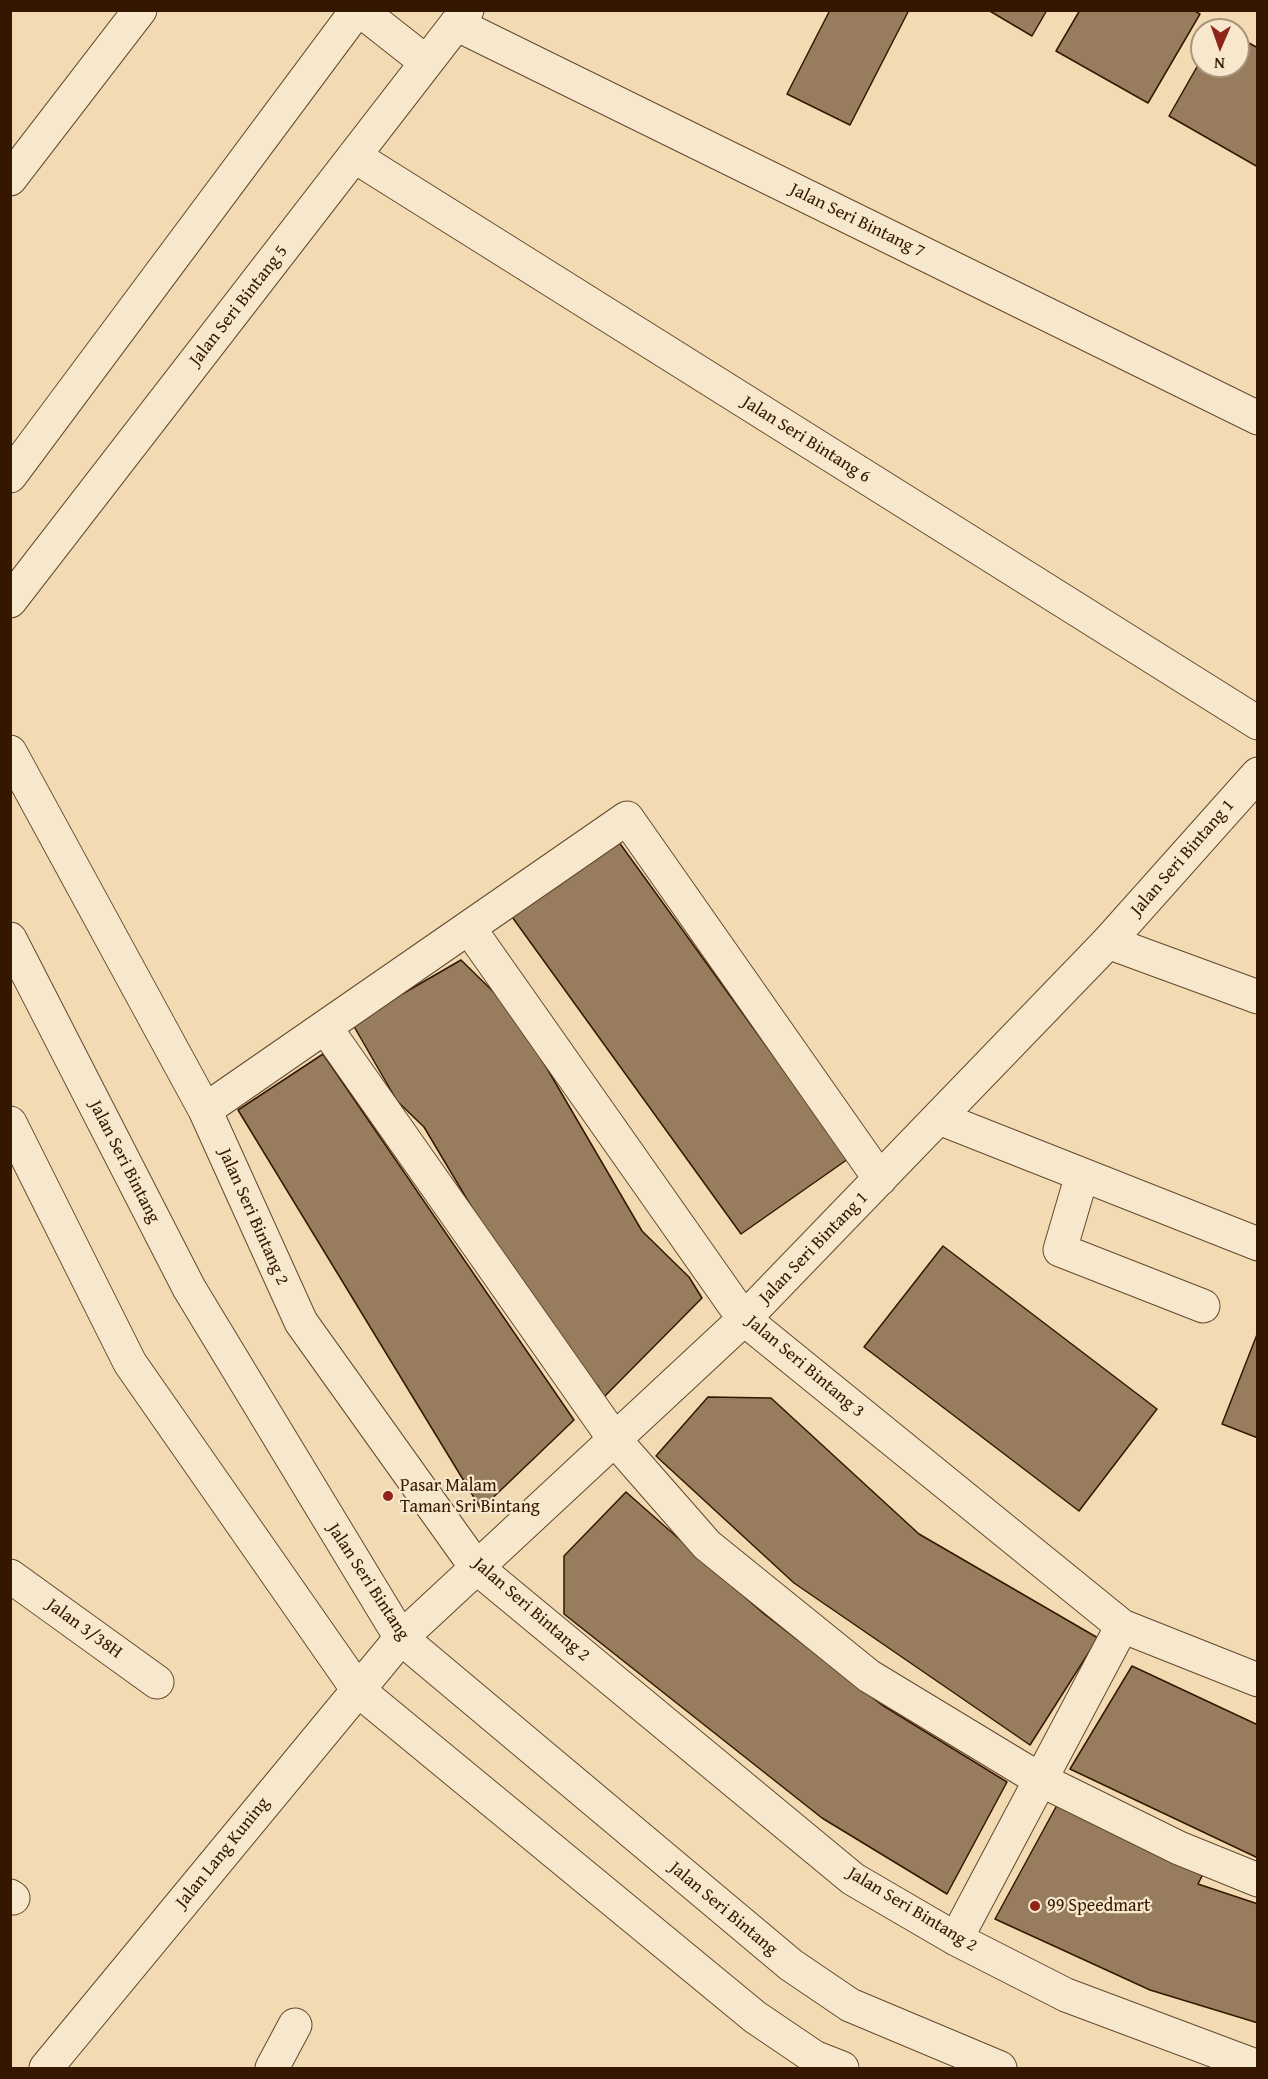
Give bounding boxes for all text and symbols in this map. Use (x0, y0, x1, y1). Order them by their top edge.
north arrow (1190, 18, 1250, 78)
text: N (1214, 52, 1225, 76)
street label: Jalan Seri Bintang 7 (786, 179, 928, 263)
street label: Jalan Seri Bintang 5 (185, 241, 293, 371)
street label: Jalan Seri Bintang 6 (738, 392, 874, 488)
street label: Jalan Seri Bintang 1 (1126, 795, 1240, 921)
street label: Jalan Seri Bintang (84, 1097, 164, 1227)
street label: Jalan Seri Bintang 2 (213, 1145, 293, 1289)
street label: Jalan Seri Bintang 1 (755, 1187, 873, 1309)
street label: Jalan Seri Bintang 3 (742, 1311, 868, 1423)
place label: Pasar Malam Taman Sri Bintang (400, 1475, 540, 1518)
marker: Pasar Malam Taman Sri Bintang (381, 1489, 395, 1503)
street label: Jalan Seri Bintang (322, 1520, 414, 1644)
street label: Jalan Seri Bintang 2 (468, 1553, 594, 1667)
street label: Jalan 3/38H (42, 1594, 126, 1664)
street label: Jalan Lang Kuning (172, 1793, 274, 1913)
street label: Jalan Seri Bintang (664, 1857, 782, 1961)
street label: Jalan Seri Bintang 2 (843, 1863, 981, 1957)
place label: 99 Speedmart (1047, 1895, 1150, 1917)
marker: 99 Speedmart (1028, 1899, 1042, 1913)

